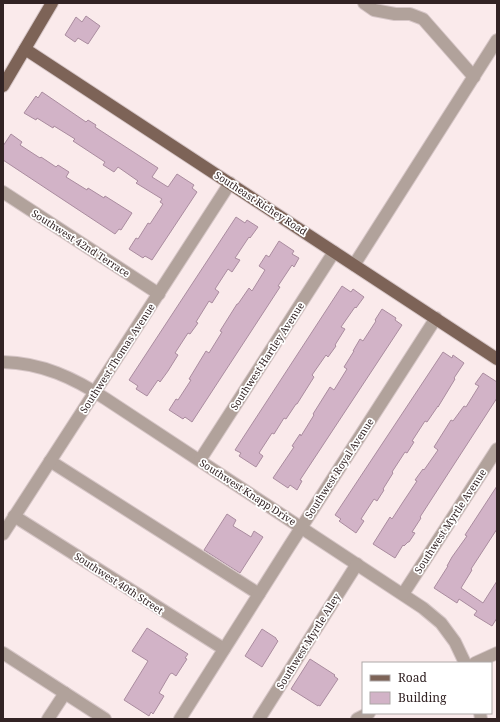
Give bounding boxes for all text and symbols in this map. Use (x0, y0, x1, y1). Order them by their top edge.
street label: Southeast Richey Road (212, 168, 310, 238)
street label: Southwest 42nd Terrace (29, 206, 133, 280)
street label: Southwest Hartley Avenue (227, 299, 307, 413)
street label: Southwest Thomas Avenue (76, 300, 158, 416)
street label: Southwest Royal Avenue (301, 415, 377, 521)
street label: Southwest Knapp Drive (197, 456, 299, 528)
street label: Southwest Myrtle Avenue (411, 466, 489, 576)
street label: Southwest 40th Street (72, 549, 167, 617)
street label: Southwest Myrtle Alley (273, 590, 343, 692)
legend (362, 662, 492, 714)
text: Road (398, 669, 428, 686)
text: Building (398, 689, 447, 706)

